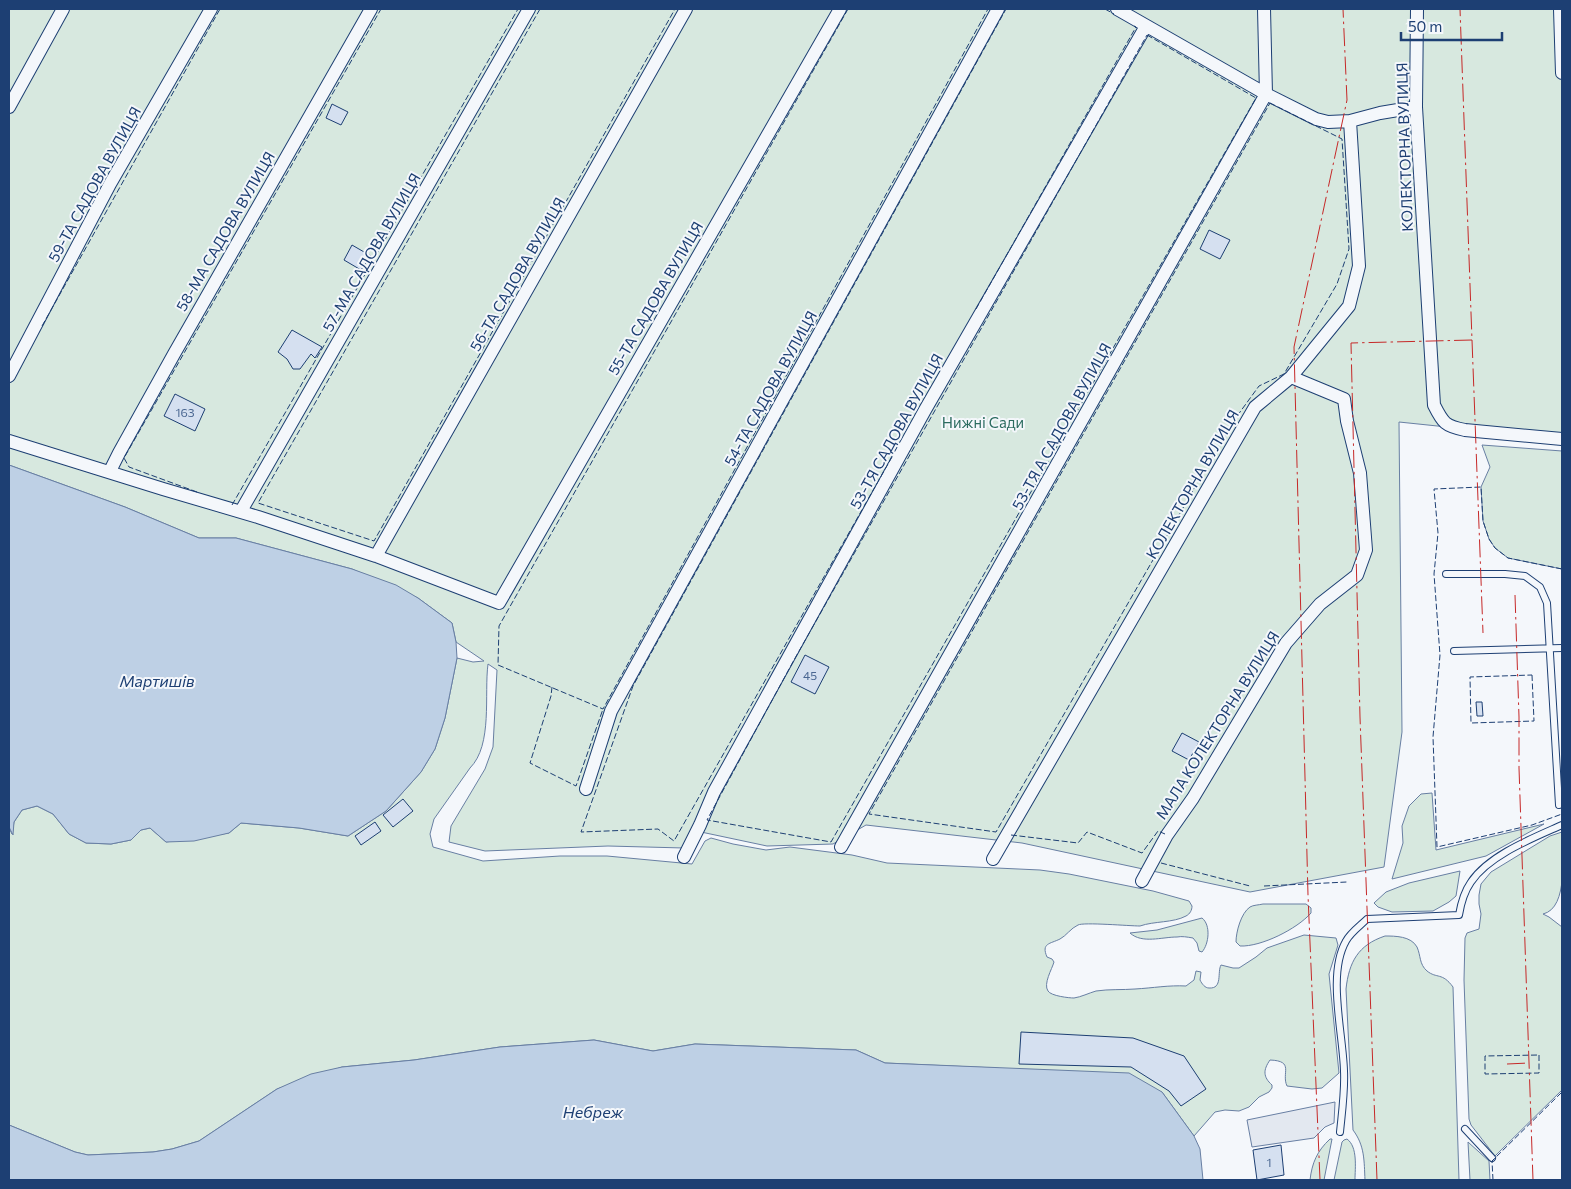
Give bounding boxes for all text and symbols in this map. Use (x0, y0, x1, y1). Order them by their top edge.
scale bar (1401, 10, 1502, 42)
text: 50 m (1408, 17, 1442, 35)
street label: КОЛЕКТОРНА ВУЛИЦЯ (1392, 62, 1416, 232)
street label: 59-ТА САДОВА ВУЛИЦЯ (44, 103, 144, 265)
street label: 58-МА САДОВА ВУЛИЦЯ (172, 148, 278, 314)
street label: 57-МА САДОВА ВУЛИЦЯ (318, 169, 424, 335)
street label: 56-ТА САДОВА ВУЛИЦЯ (466, 194, 568, 354)
street label: 55-ТА САДОВА ВУЛИЦЯ (604, 218, 706, 378)
street label: 54-ТА САДОВА ВУЛИЦЯ (720, 307, 820, 469)
street label: 53-ТЯ А САДОВА ВУЛИЦЯ (1008, 339, 1114, 513)
street label: 53-ТЯ САДОВА ВУЛИЦЯ (846, 350, 946, 512)
house number: 163 (175, 405, 195, 419)
street label: КОЛЕКТОРНА ВУЛИЦЯ (1142, 406, 1242, 562)
park label: Нижні Сади (942, 413, 1024, 431)
street label: МАЛА КОЛЕКТОРНА ВУЛИЦЯ (1151, 628, 1283, 822)
house number: 45 (803, 668, 817, 682)
water label: Мартишів (119, 671, 195, 690)
water label: Небреж (563, 1102, 624, 1121)
house number: 1 (1266, 1155, 1272, 1169)

